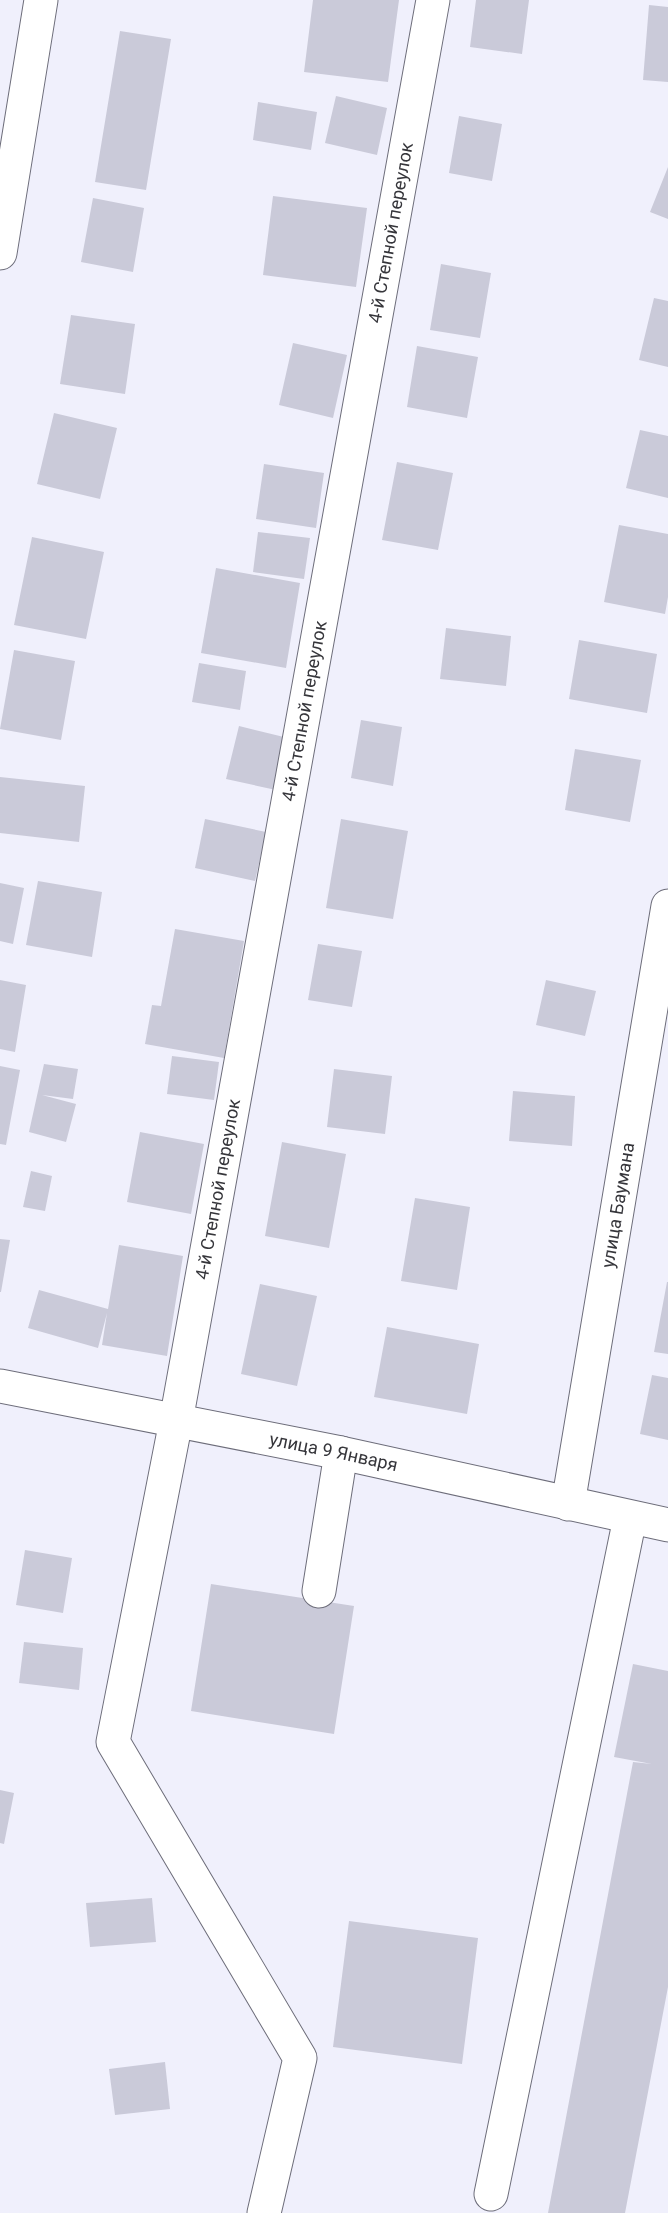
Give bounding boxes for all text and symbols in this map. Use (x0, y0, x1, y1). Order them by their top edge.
street label: 4-й Степной переулок (364, 140, 417, 325)
street label: 4-й Степной переулок (277, 619, 331, 803)
street label: 4-й Степной переулок (191, 1097, 244, 1281)
street label: улица Баумана (597, 1141, 638, 1269)
street label: улица 9 Января (268, 1428, 400, 1475)

